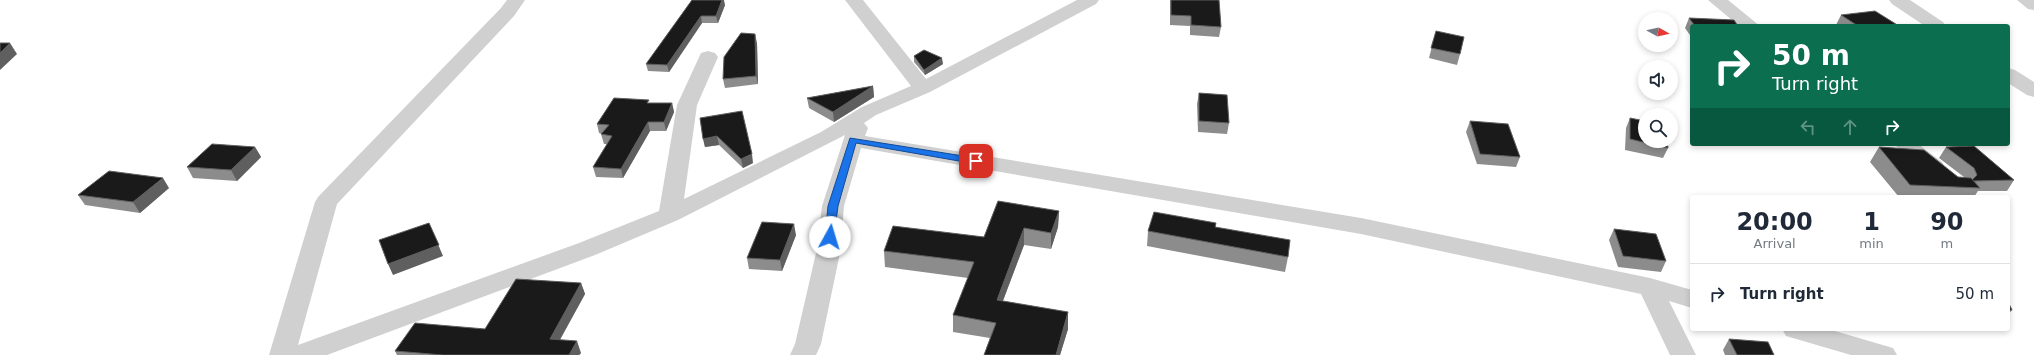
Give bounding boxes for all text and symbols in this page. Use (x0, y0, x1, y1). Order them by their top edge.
north arrow (1638, 12, 1678, 52)
map controls (1638, 12, 1678, 148)
text: 50 m (1772, 39, 1850, 72)
icon: right (1706, 40, 1758, 92)
button: sound (1638, 60, 1678, 100)
text: Turn right (1772, 73, 1858, 94)
button: search (1638, 108, 1678, 148)
icon: left (1797, 116, 1819, 138)
icon: ahead (1839, 116, 1861, 138)
icon: right (1881, 116, 1903, 138)
pin (959, 144, 993, 178)
icon: arrive (965, 150, 987, 172)
text: 20:00 (1736, 208, 1813, 236)
text: 1 (1863, 208, 1880, 236)
text: 90 (1930, 208, 1964, 236)
position arrow (809, 216, 851, 258)
text: Arrival (1753, 236, 1796, 251)
text: min (1859, 236, 1884, 251)
text: m (1941, 236, 1953, 251)
icon: right (1706, 283, 1728, 305)
text: Turn right (1740, 285, 1824, 303)
text: 50 m (1956, 285, 1994, 303)

